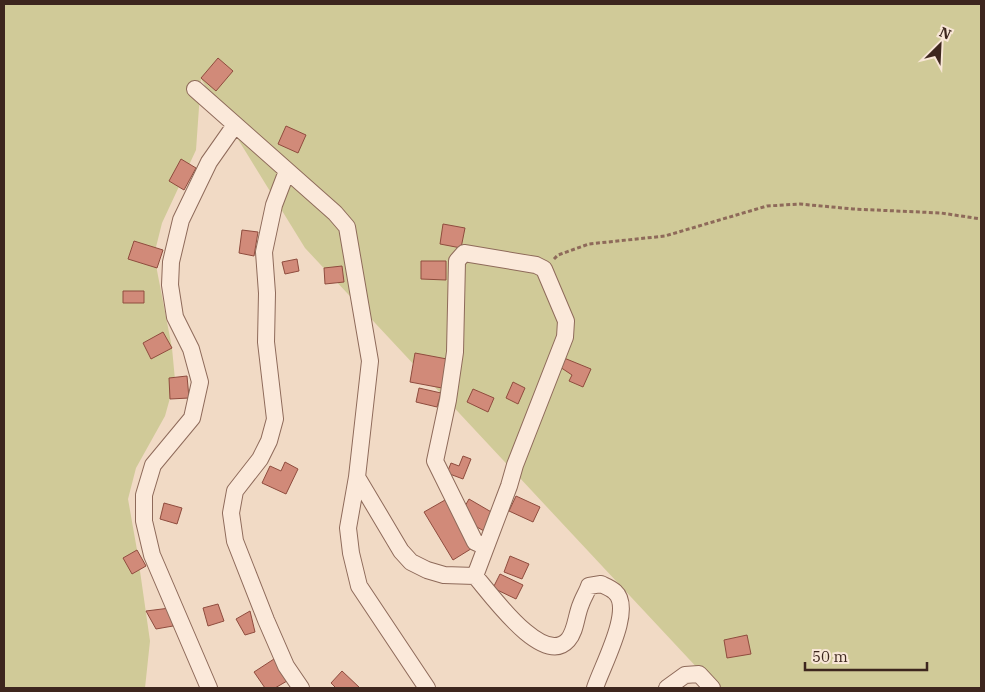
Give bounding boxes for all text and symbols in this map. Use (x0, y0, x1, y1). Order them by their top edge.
north arrow (915, 20, 965, 70)
text: N (937, 23, 954, 44)
scale bar (805, 640, 928, 672)
text: 50 m (812, 647, 848, 666)

